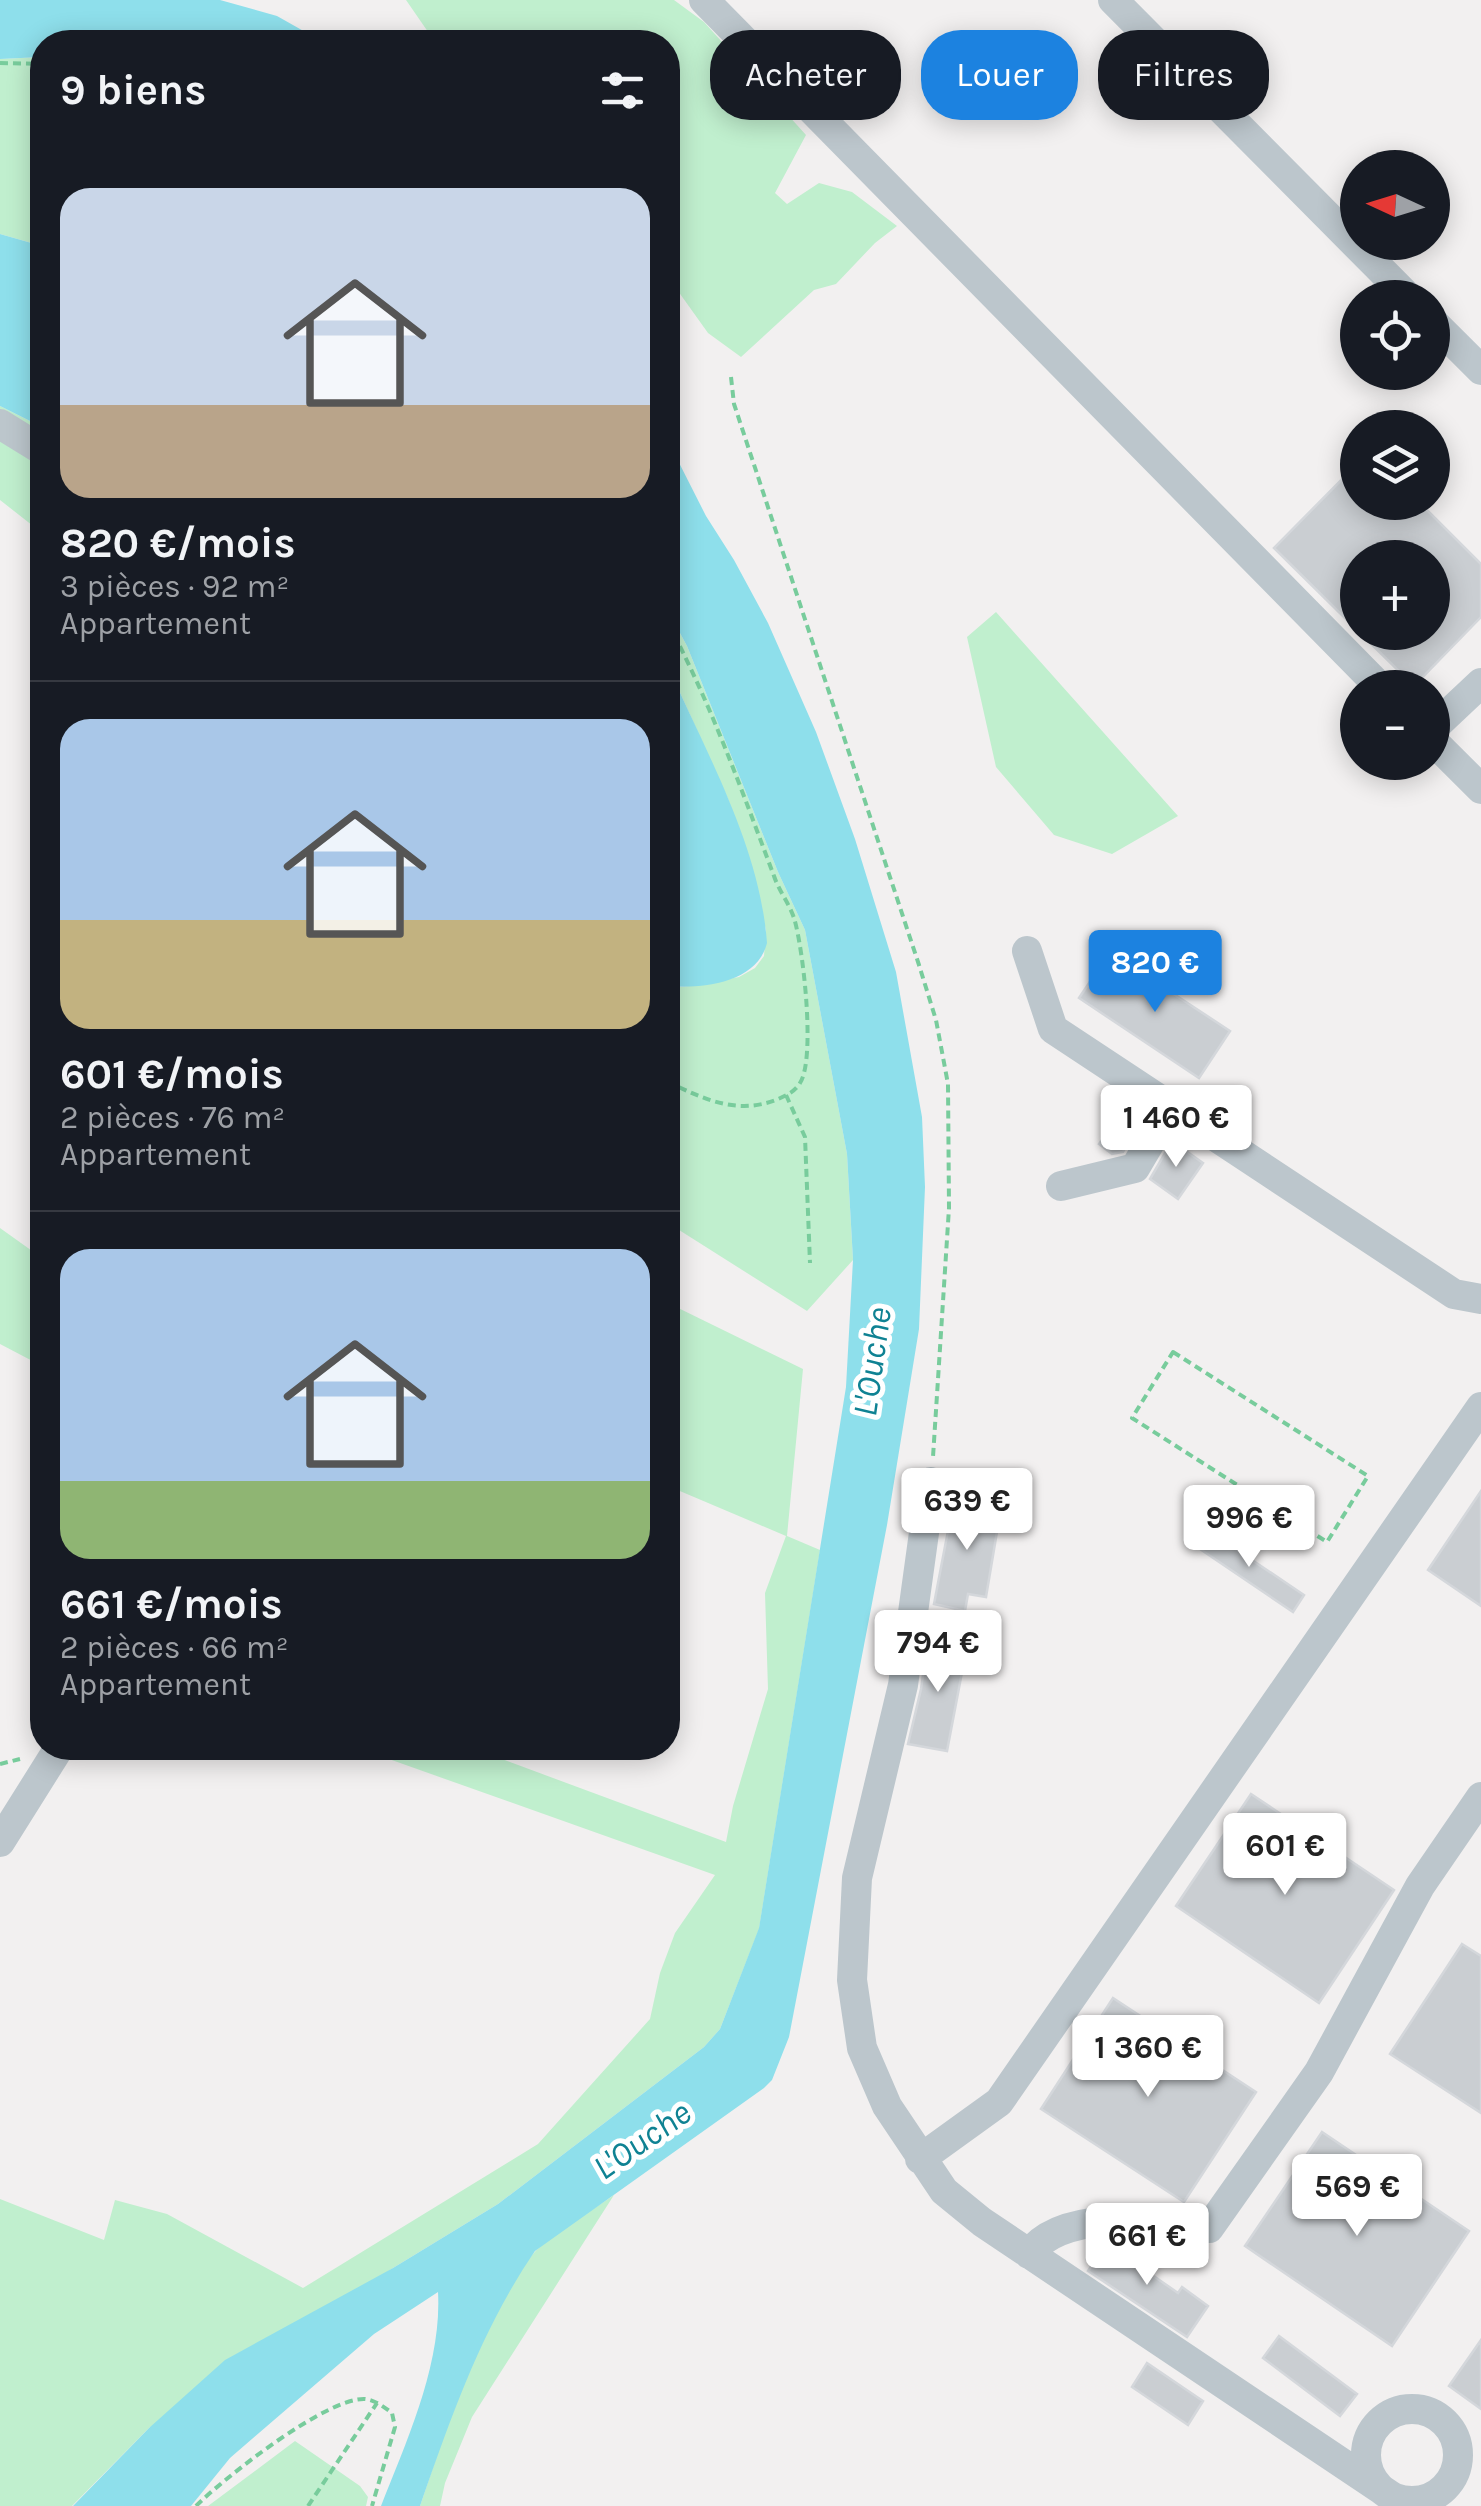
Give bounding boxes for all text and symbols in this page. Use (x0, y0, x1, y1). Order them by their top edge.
chip: Acheter (710, 30, 901, 120)
chip: Louer (921, 30, 1078, 120)
chip: Filtres (1098, 30, 1269, 120)
icon: filters (595, 63, 650, 118)
text: 9 biens (60, 65, 206, 115)
north arrow (1340, 150, 1450, 260)
map controls (1340, 150, 1450, 780)
icon: home (265, 253, 445, 433)
button: locate (1340, 280, 1450, 390)
button: layers (1340, 410, 1450, 520)
text: 820 €/mois (60, 518, 296, 568)
button: + (1340, 540, 1450, 650)
text: 3 pièces · 92 m² (60, 568, 289, 605)
text: Appartement (60, 605, 251, 642)
button: − (1340, 670, 1450, 780)
icon: home (265, 784, 445, 964)
pin: 820 € (1085, 930, 1225, 1015)
text: 820 € (1111, 944, 1199, 981)
text: 601 €/mois (60, 1049, 284, 1099)
pin: 1 460 € (1084, 1085, 1268, 1170)
text: 2 pièces · 76 m² (60, 1099, 285, 1136)
text: 1 460 € (1123, 1099, 1229, 1136)
text: Appartement (60, 1136, 251, 1173)
water label: L'Ouche (844, 1305, 900, 1419)
icon: home (265, 1314, 445, 1494)
pin: 639 € (897, 1468, 1037, 1553)
text: 639 € (923, 1482, 1011, 1519)
pin: 996 € (1179, 1485, 1319, 1570)
text: 996 € (1206, 1499, 1292, 1536)
text: 661 €/mois (60, 1579, 283, 1629)
pin: 794 € (868, 1610, 1008, 1695)
text: 794 € (897, 1624, 979, 1661)
text: 2 pièces · 66 m² (60, 1629, 289, 1666)
text: Appartement (60, 1666, 251, 1703)
pin: 601 € (1215, 1813, 1355, 1898)
text: 601 € (1245, 1827, 1325, 1864)
pin: 1 360 € (1056, 2015, 1240, 2100)
text: 1 360 € (1094, 2029, 1202, 2066)
water label: L'Ouche (585, 2092, 699, 2188)
pin: 569 € (1287, 2154, 1427, 2239)
text: 569 € (1314, 2168, 1400, 2205)
pin: 661 € (1077, 2203, 1217, 2288)
text: 661 € (1108, 2217, 1186, 2254)

